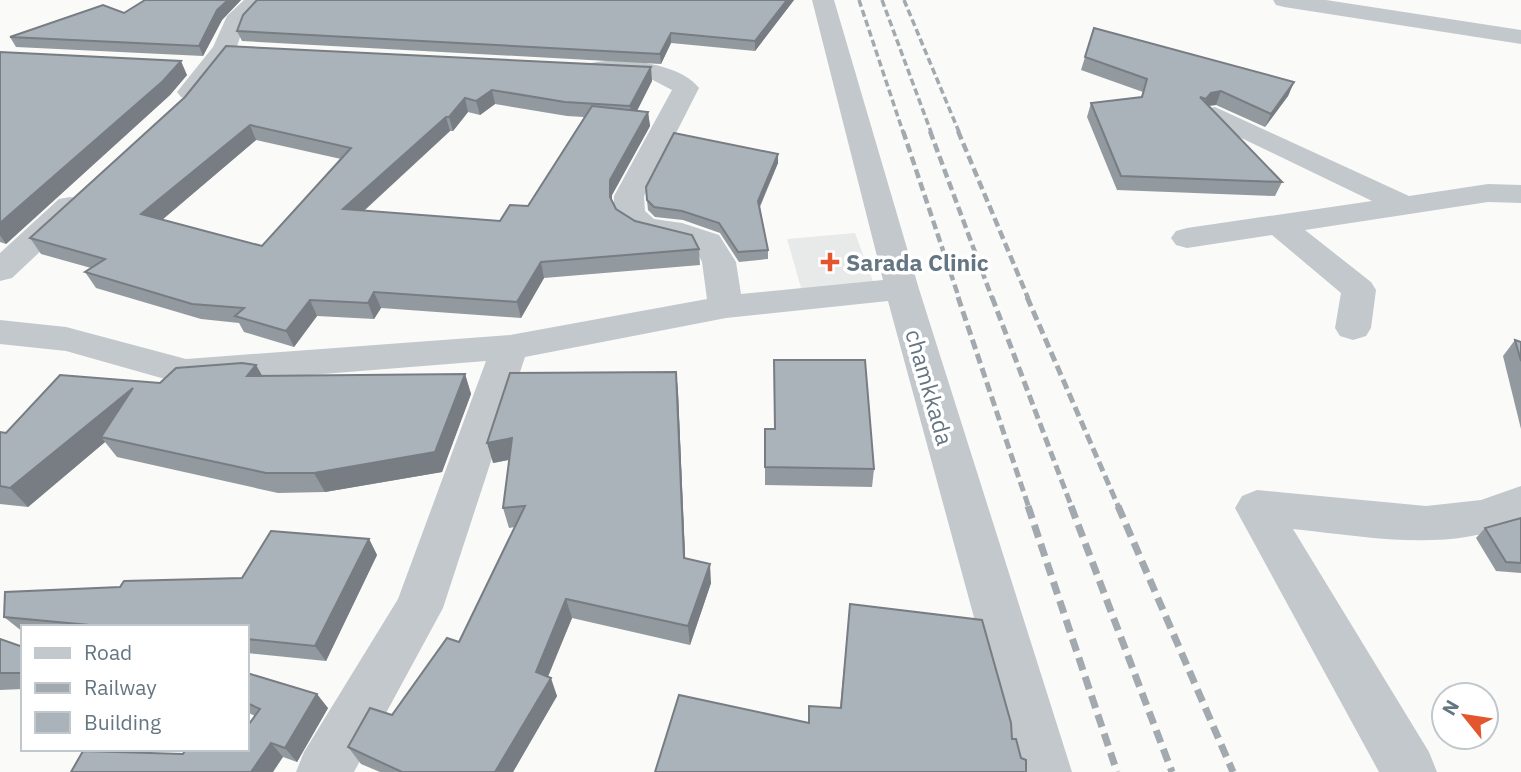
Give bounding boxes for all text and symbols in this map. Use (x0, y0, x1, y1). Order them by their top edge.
place label: Sarada Clinic (846, 247, 989, 277)
marker: Sarada Clinic (820, 252, 840, 272)
street label: chamkkada (899, 326, 961, 448)
legend (21, 625, 248, 751)
text: Road (84, 638, 132, 666)
text: Railway (84, 673, 157, 701)
north arrow (1430, 681, 1500, 751)
text: N (1436, 696, 1464, 719)
text: Building (84, 708, 161, 736)

